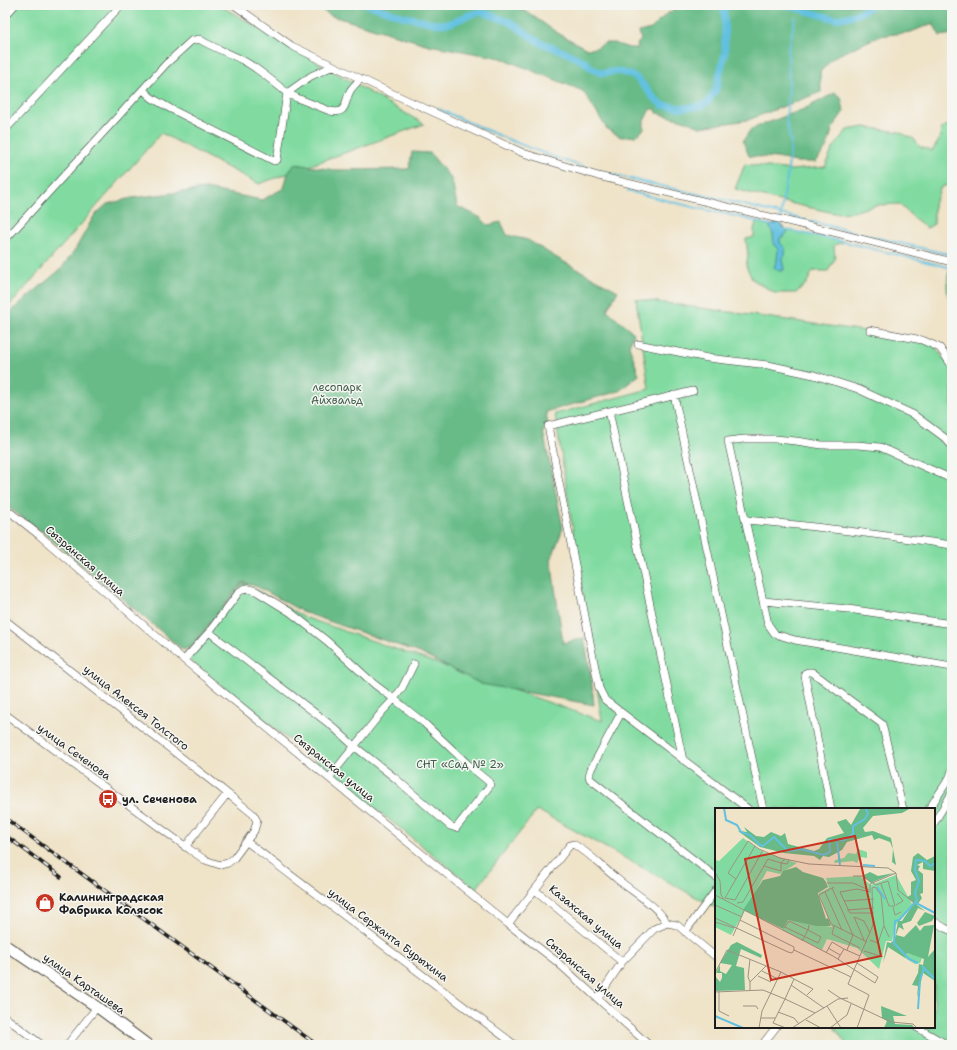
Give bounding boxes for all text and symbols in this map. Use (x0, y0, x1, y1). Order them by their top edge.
park label: лесопарк Айхвальд (311, 380, 363, 408)
street label: Сызранская улица (42, 522, 128, 600)
street label: улица Алексея Толстого (80, 662, 192, 754)
street label: улица Сеченова (34, 720, 114, 784)
street label: Сызранская улица (290, 731, 378, 806)
park label: СНТ «Сад № 2» (416, 757, 504, 772)
bus stop icon: ул. Сеченова (97, 788, 119, 810)
place label: ул. Сеченова (122, 792, 197, 807)
inset map (715, 808, 935, 1028)
street label: Казахская улица (546, 882, 626, 953)
street label: улица Сержанта Бурыхина (325, 885, 451, 985)
place label: Калининградская Фабрика Колясок (59, 890, 164, 918)
shop icon: Калининградская Фабрика Колясок (34, 892, 56, 914)
street label: Сызранская улица (542, 934, 628, 1012)
street label: улица Карташева (40, 950, 128, 1018)

